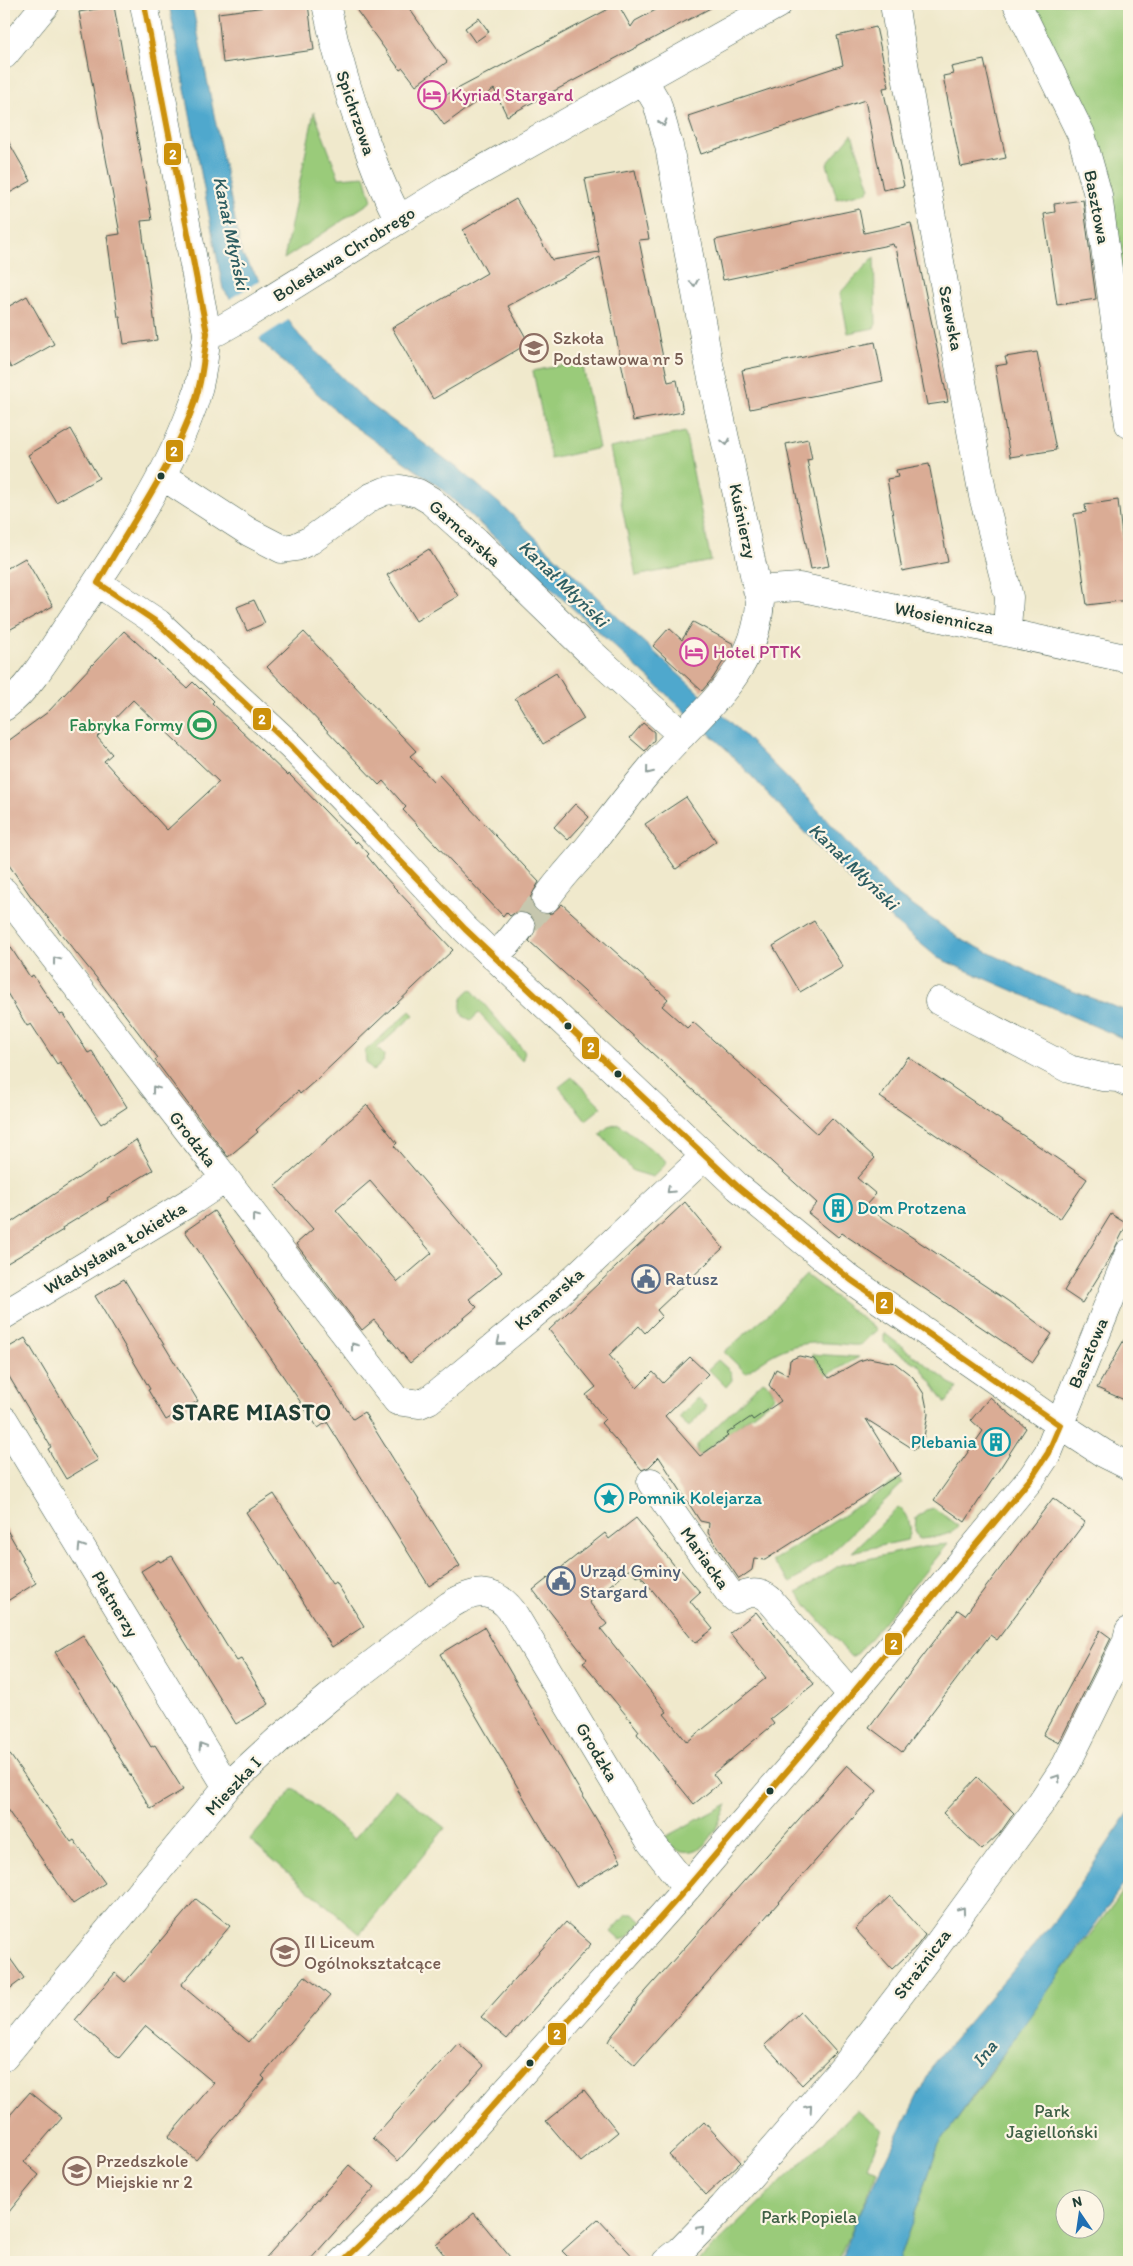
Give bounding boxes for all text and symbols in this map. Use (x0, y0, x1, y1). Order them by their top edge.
street label: Spichrzowa (331, 68, 381, 159)
hotel icon: Kyriad Stargard (417, 80, 447, 110)
place label: Kyriad Stargard (451, 84, 574, 106)
one-way arrow (657, 119, 667, 127)
line badge: 2 (163, 142, 182, 166)
text: 2 (169, 146, 177, 163)
street label: Basztowa (1079, 168, 1115, 246)
water label: Kanał Młyński (208, 174, 255, 294)
street label: Bolesława Chrobrego (269, 201, 419, 307)
one-way arrow (688, 278, 698, 287)
street label: Szewska (934, 284, 968, 352)
place label: Szkoła Podstawowa nr 5 (553, 327, 683, 370)
school or university icon: Szkoła Podstawowa nr 5 (519, 333, 549, 363)
one-way arrow (720, 438, 730, 446)
line badge: 2 (165, 439, 184, 463)
text: 2 (170, 443, 178, 460)
unlabelled marker (156, 471, 166, 481)
street label: Kuśnierzy (724, 481, 762, 561)
street label: Garncarska (424, 495, 506, 572)
water label: Kanał Młyński (514, 535, 615, 633)
street label: Włosiennicza (892, 597, 996, 639)
hotel icon: Hotel PTTK (679, 637, 709, 667)
place label: Hotel PTTK (713, 641, 801, 663)
line badge: 2 (252, 707, 272, 731)
sports icon: Fabryka Formy (187, 710, 217, 740)
text: 2 (258, 711, 266, 728)
place label: Fabryka Formy (69, 714, 184, 736)
one-way arrow (645, 765, 654, 774)
water label: Kanał Młyński (804, 818, 905, 916)
one-way arrow (53, 956, 62, 966)
unlabelled marker (563, 1021, 573, 1031)
line badge: 2 (581, 1036, 600, 1060)
text: 2 (587, 1039, 595, 1056)
unlabelled marker (613, 1069, 623, 1079)
one-way arrow (152, 1085, 161, 1095)
street label: Grodzka (164, 1107, 222, 1171)
one-way arrow (667, 1184, 676, 1193)
building icon: Dom Protzena (823, 1193, 853, 1223)
street label: Władysława Łokietka (40, 1196, 191, 1299)
place label: Dom Protzena (857, 1197, 967, 1219)
one-way arrow (252, 1213, 261, 1223)
street label: Kramarska (510, 1262, 589, 1335)
public building icon: Ratusz (631, 1264, 661, 1294)
place label: Ratusz (665, 1268, 719, 1290)
line badge: 2 (875, 1291, 894, 1315)
text: 2 (880, 1295, 888, 1312)
street label: Basztowa (1063, 1314, 1113, 1392)
one-way arrow (497, 1336, 506, 1344)
one-way arrow (351, 1343, 359, 1352)
district label: STARE MIASTO (172, 1399, 332, 1426)
building icon: Plebania (981, 1427, 1011, 1457)
place label: Plebania (911, 1431, 978, 1453)
place icon: Pomnik Kolejarza (594, 1483, 624, 1513)
place label: Pomnik Kolejarza (628, 1487, 763, 1509)
street label: Mariacka (675, 1522, 735, 1594)
one-way arrow (77, 1544, 87, 1553)
place label: Urząd Gminy Stargard (580, 1560, 681, 1603)
public building icon: Urząd Gminy Stargard (546, 1566, 576, 1596)
street label: Płatnerzy (87, 1567, 144, 1642)
line badge: 2 (884, 1632, 903, 1656)
text: 2 (890, 1636, 898, 1653)
street label: Grodzka (571, 1719, 623, 1786)
one-way arrow (199, 1742, 209, 1751)
street label: Mieszka I (200, 1752, 266, 1820)
one-way arrow (1051, 1775, 1061, 1784)
unlabelled marker (765, 1786, 775, 1796)
one-way arrow (957, 1907, 965, 1916)
street label: Strażnicza (888, 1924, 956, 2003)
place label: II Liceum Ogólnokształcące (304, 1931, 441, 1974)
school or university icon: II Liceum Ogólnokształcące (270, 1937, 300, 1967)
line badge: 2 (547, 2022, 567, 2046)
text: 2 (553, 2026, 561, 2043)
water label: Ina (967, 2035, 1002, 2071)
unlabelled marker (525, 2058, 535, 2068)
park label: Park Jagielloński (1006, 2100, 1098, 2143)
one-way arrow (804, 2104, 813, 2113)
place label: Przedszkole Miejskie nr 2 (96, 2150, 193, 2193)
school or university icon: Przedszkole Miejskie nr 2 (62, 2156, 92, 2186)
north arrow (1056, 2188, 1106, 2238)
text: N (1071, 2192, 1084, 2211)
park label: Park Popiela (761, 2206, 857, 2228)
one-way arrow (696, 2226, 705, 2235)

